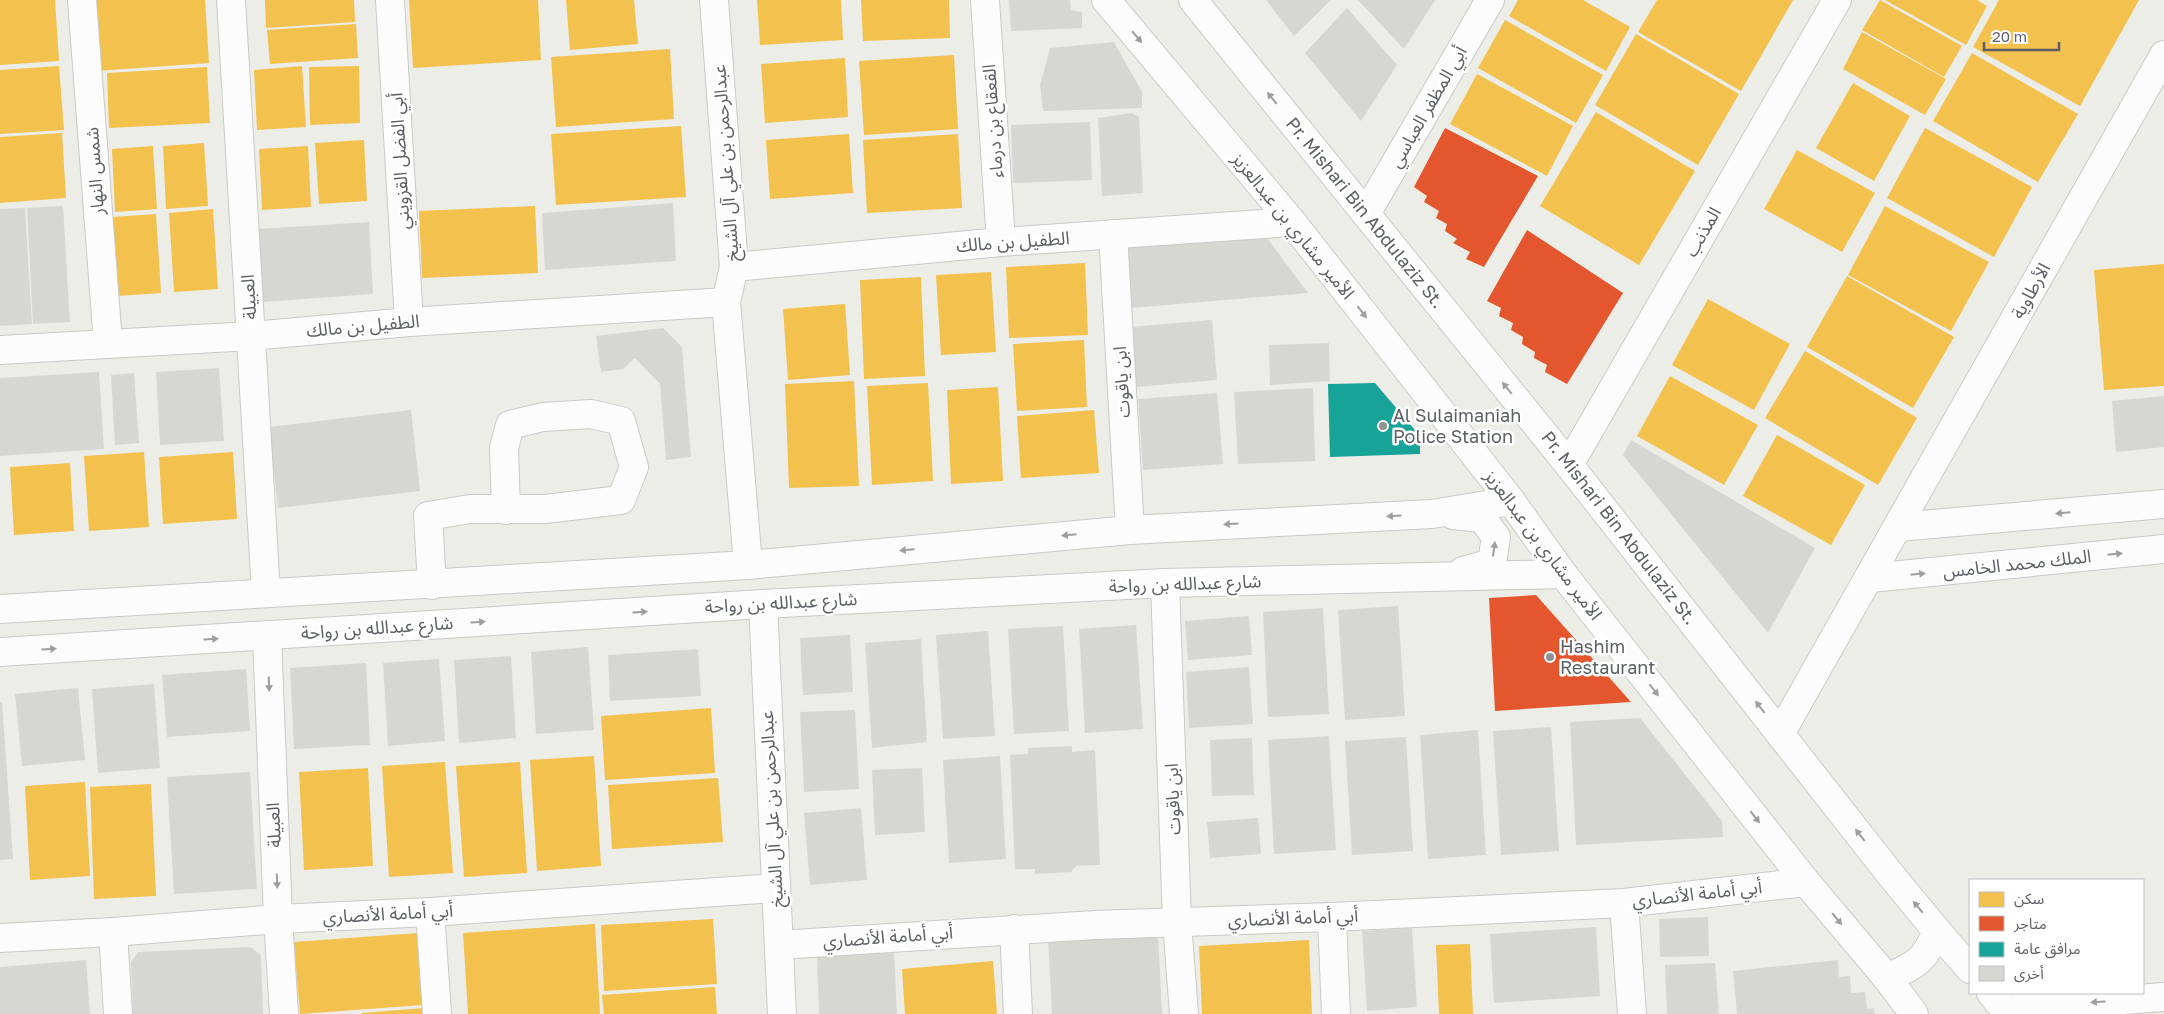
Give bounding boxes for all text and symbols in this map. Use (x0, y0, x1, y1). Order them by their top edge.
scale bar (1984, 20, 2059, 52)
text: 20 m (1992, 27, 2027, 45)
one-way arrow (1132, 31, 1143, 44)
street label: أبي المظفر العباسي (1383, 42, 1474, 173)
street label: القعقاع بن درماء (977, 63, 1011, 179)
street label: عبدالرحمن بن علي آل الشيخ (707, 64, 746, 262)
street label: أبي الفضل القزويني (384, 92, 417, 230)
one-way arrow (1267, 92, 1278, 105)
street label: Pr. Mishari Bin Abdulaziz St. (1282, 112, 1450, 312)
street label: شمس النهار (80, 126, 109, 217)
street label: الأمير مشاري بن عبدالعزيز (1225, 147, 1360, 305)
street label: المذنب (1679, 203, 1725, 260)
street label: الطفيل بن مالك (956, 226, 1070, 257)
street label: الأرطاوية (2006, 259, 2055, 323)
street label: العبيلة (236, 274, 260, 320)
one-way arrow (1357, 305, 1368, 318)
street label: الطفيل بن مالك (305, 309, 420, 342)
street label: ابن ياقوت (1108, 346, 1135, 418)
one-way arrow (1501, 382, 1512, 395)
place label: Al Sulaimaniah Police Station (1393, 404, 1521, 447)
marker: Al Sulaimaniah Police Station (1377, 420, 1389, 432)
street label: Pr. Mishari Bin Abdulaziz St. (1537, 426, 1702, 628)
street label: الأمير مشاري بن عبدالعزيز (1477, 464, 1607, 626)
one-way arrow (2055, 509, 2071, 517)
one-way arrow (1385, 512, 1401, 520)
one-way arrow (1223, 521, 1239, 529)
one-way arrow (1061, 532, 1077, 540)
one-way arrow (1490, 540, 1498, 556)
street label: الملك محمد الخامس (1942, 544, 2092, 583)
one-way arrow (899, 546, 915, 554)
one-way arrow (2107, 550, 2123, 558)
street label: شارع عبدالله بن رواحة (1108, 569, 1262, 601)
one-way arrow (1910, 569, 1926, 577)
street label: شارع عبدالله بن رواحة (704, 587, 858, 621)
one-way arrow (632, 607, 648, 615)
street label: شارع عبدالله بن رواحة (300, 611, 454, 647)
one-way arrow (470, 618, 486, 626)
one-way arrow (203, 634, 219, 642)
place label: Hashim Restaurant (1560, 635, 1655, 678)
one-way arrow (41, 644, 57, 652)
marker: Hashim Restaurant (1544, 651, 1556, 663)
one-way arrow (266, 676, 274, 692)
one-way arrow (1649, 683, 1659, 697)
one-way arrow (1754, 701, 1765, 714)
street label: عبدالرحمن بن علي آل الشيخ (755, 710, 790, 908)
street label: ابن ياقوت (1160, 763, 1185, 835)
street label: العبيلة (261, 802, 285, 848)
one-way arrow (1749, 810, 1760, 823)
one-way arrow (1854, 829, 1865, 842)
one-way arrow (273, 874, 281, 890)
street label: أبي أمامة الأنصاري (1631, 875, 1763, 914)
legend (1969, 879, 2144, 994)
text: سكن (2014, 889, 2045, 908)
street label: أبي أمامة الأنصاري (322, 899, 454, 931)
one-way arrow (1912, 901, 1923, 914)
street label: أبي أمامة الأنصاري (1227, 904, 1359, 933)
one-way arrow (1832, 913, 1843, 926)
text: متاجر (2013, 914, 2047, 933)
street label: أبي أمامة الأنصاري (822, 920, 954, 955)
text: مرافق عامة (2014, 939, 2081, 959)
text: أخرى (2014, 964, 2044, 983)
one-way arrow (2090, 998, 2106, 1006)

